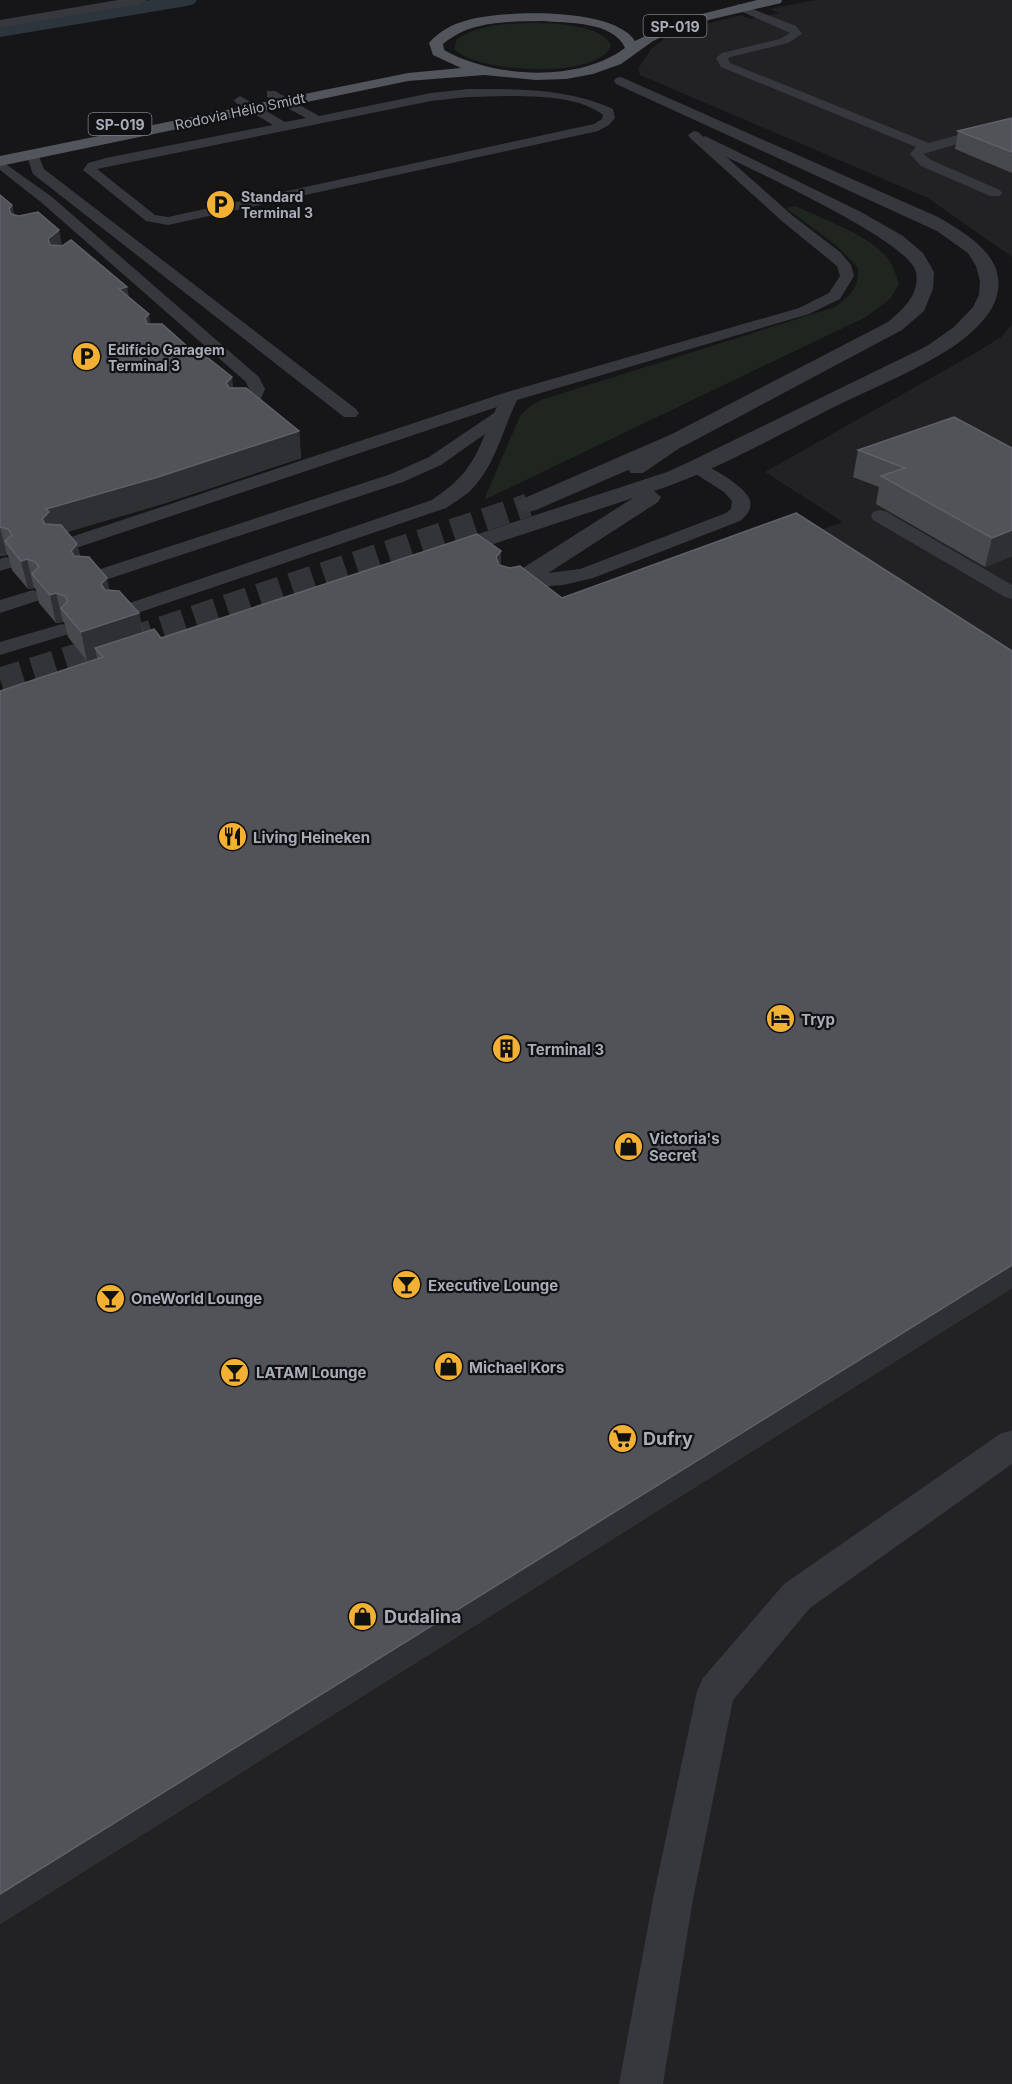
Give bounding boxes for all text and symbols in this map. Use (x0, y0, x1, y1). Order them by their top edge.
road number: SP-019 (644, 15, 706, 37)
street label: Rodovia Hélio Smidt (173, 89, 307, 133)
road number: SP-019 (88, 113, 152, 135)
parking icon: Standard Terminal 3 (204, 188, 236, 220)
place label: Standard Terminal 3 (241, 188, 313, 221)
parking icon: Edifício Garagem Terminal 3 (71, 341, 103, 373)
place label: Edifício Garagem Terminal 3 (108, 341, 225, 374)
restaurant icon: Living Heineken (216, 821, 248, 853)
place label: Living Heineken (253, 828, 370, 847)
hotel icon: Tryp (764, 1003, 796, 1035)
place label: Tryp (801, 1010, 835, 1029)
building icon: Terminal 3 (490, 1033, 522, 1065)
place label: Terminal 3 (527, 1040, 604, 1059)
place label: Victoria's Secret (649, 1129, 720, 1165)
shop icon: Victoria's Secret (612, 1131, 644, 1163)
bar icon: Executive Lounge (391, 1269, 423, 1301)
place label: Executive Lounge (428, 1276, 558, 1295)
bar icon: OneWorld Lounge (94, 1282, 126, 1314)
place label: OneWorld Lounge (131, 1289, 262, 1308)
shop icon: Michael Kors (432, 1351, 464, 1383)
bar icon: LATAM Lounge (219, 1356, 251, 1388)
place label: Michael Kors (469, 1358, 564, 1377)
place label: LATAM Lounge (256, 1363, 367, 1382)
supermarket icon: Dufry (606, 1422, 638, 1454)
place label: Dufry (643, 1428, 693, 1449)
shop icon: Dudalina (347, 1600, 379, 1632)
place label: Dudalina (384, 1606, 461, 1627)

